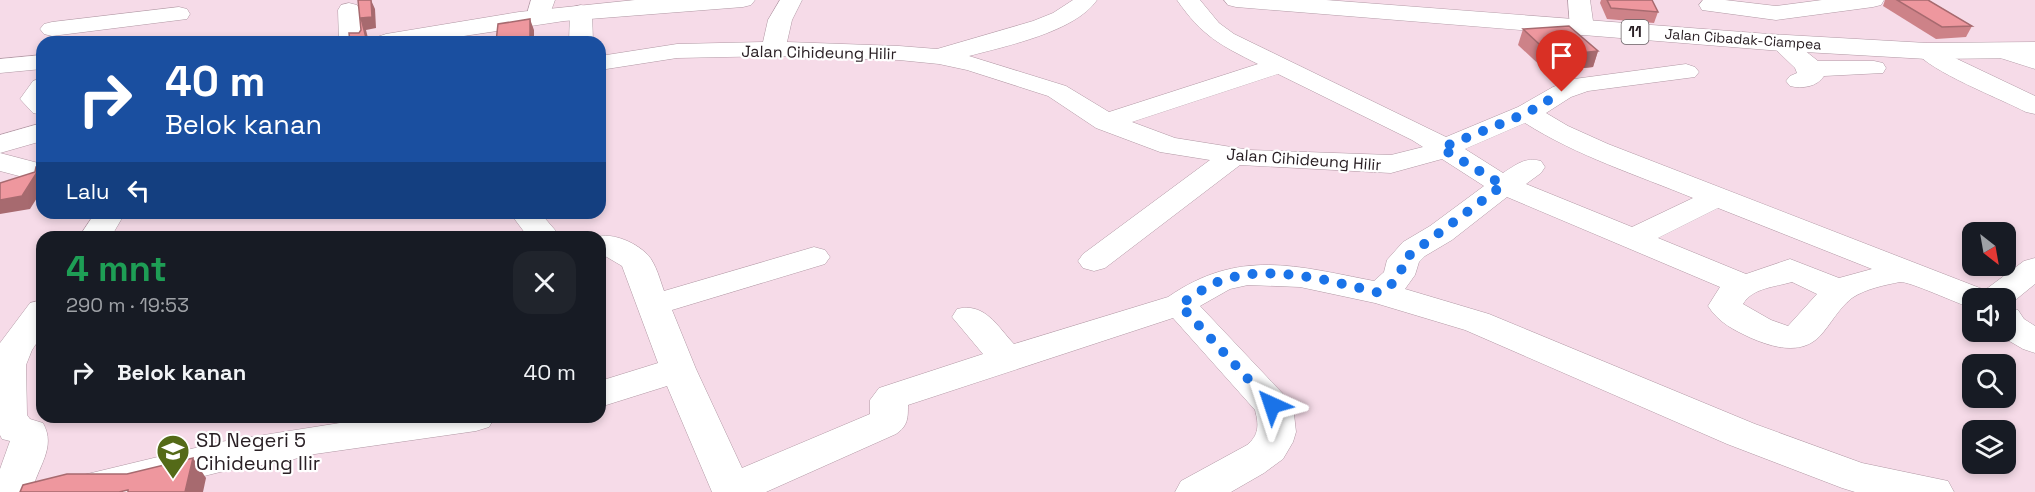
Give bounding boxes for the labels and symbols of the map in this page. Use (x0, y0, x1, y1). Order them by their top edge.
road number: 11 (1622, 20, 1648, 44)
street label: Jalan Cibadak-Ciampea (1664, 25, 1822, 53)
pin (1536, 30, 1587, 92)
street label: Jalan Cihideung Hilir (741, 41, 897, 64)
street label: Jalan Cihideung Hilir (1226, 144, 1382, 175)
north arrow (1962, 222, 2016, 276)
position arrow (1240, 373, 1304, 437)
place label: SD Negeri 5 Cihideung Ilir (196, 427, 320, 476)
school or university icon: SD Negeri 5 Cihideung Ilir (155, 433, 191, 480)

